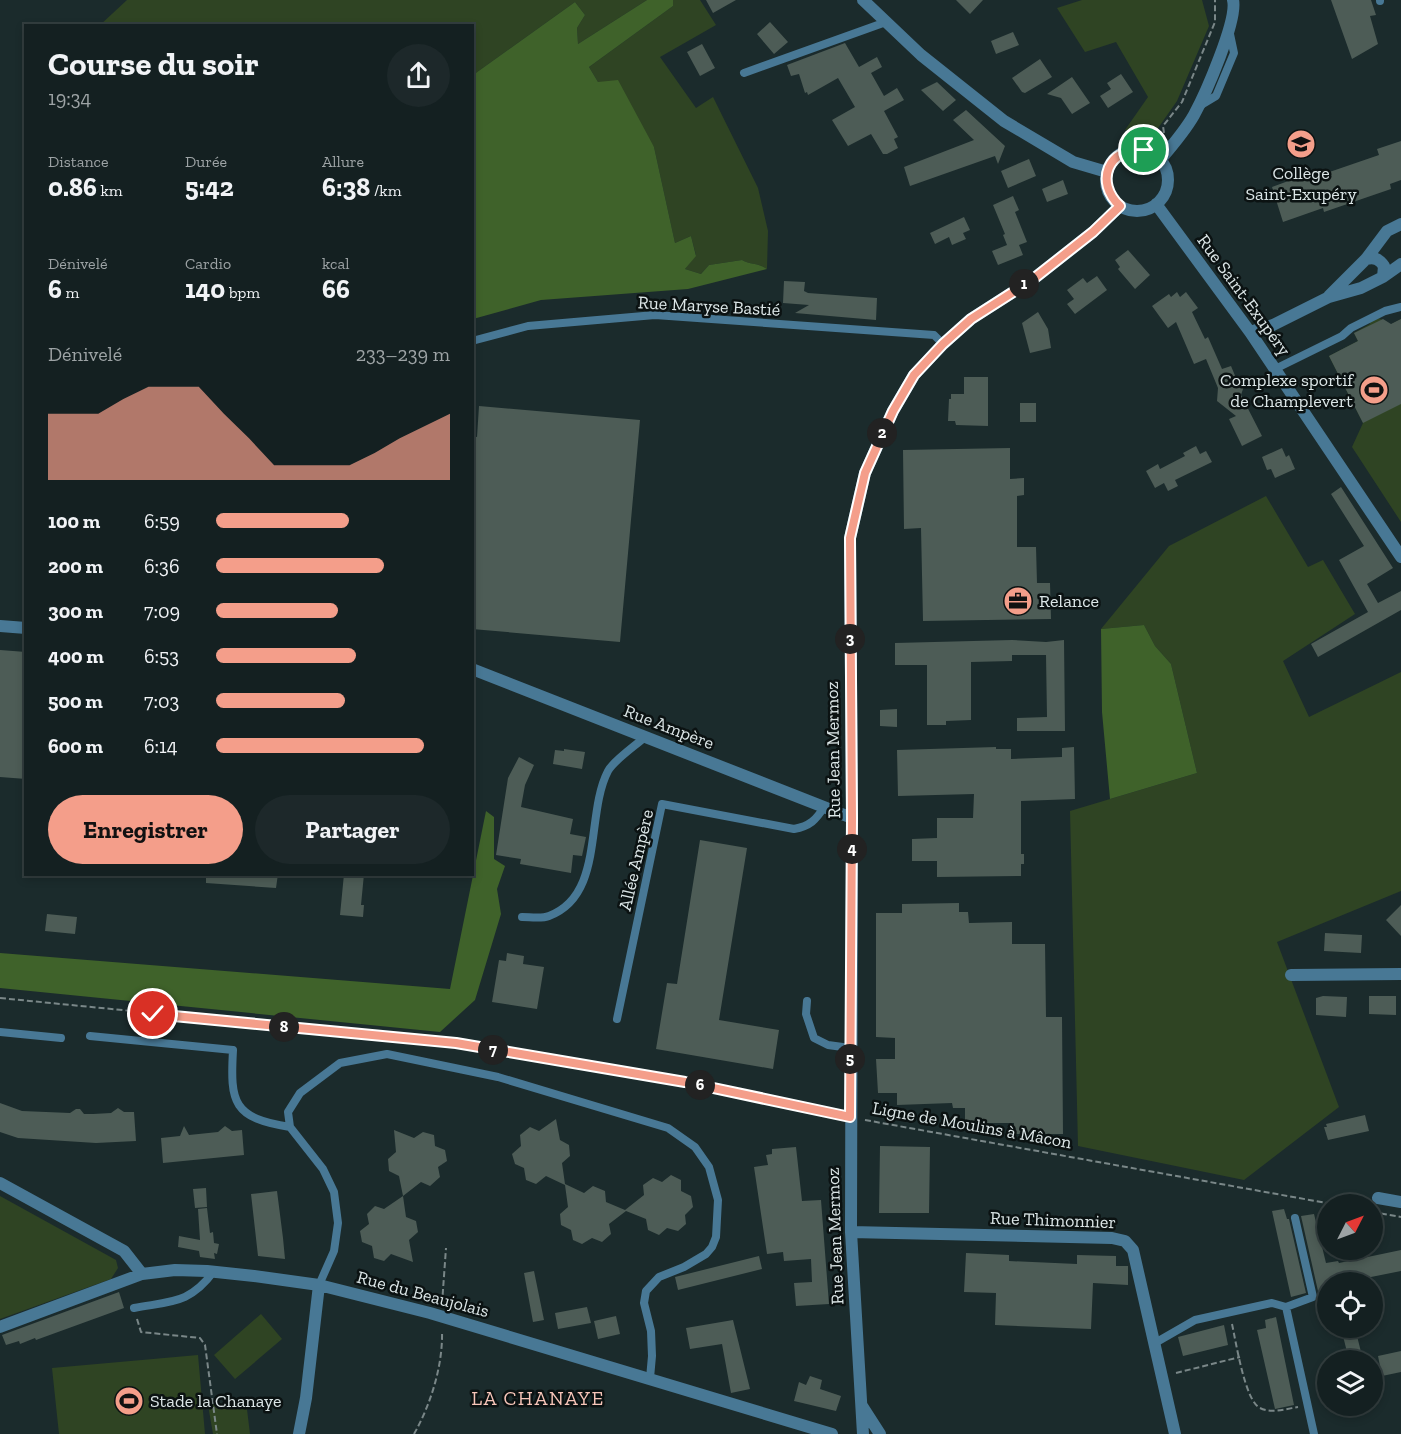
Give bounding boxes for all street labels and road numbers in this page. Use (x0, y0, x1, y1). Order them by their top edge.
street label: Rue Saint-Exupéry (1193, 230, 1296, 361)
street label: Rue Maryse Bastié (637, 291, 781, 321)
street label: Rue Jean Mermoz (821, 681, 845, 819)
street label: Rue Ampère (621, 700, 717, 754)
street label: Allée Ampère (614, 807, 658, 913)
street label: Ligne de Moulins à Mâcon (871, 1097, 1074, 1153)
street label: Rue Jean Mermoz (822, 1167, 848, 1305)
street label: Rue Thimonnier (990, 1207, 1116, 1233)
street label: Rue du Beaujolais (354, 1266, 492, 1322)

